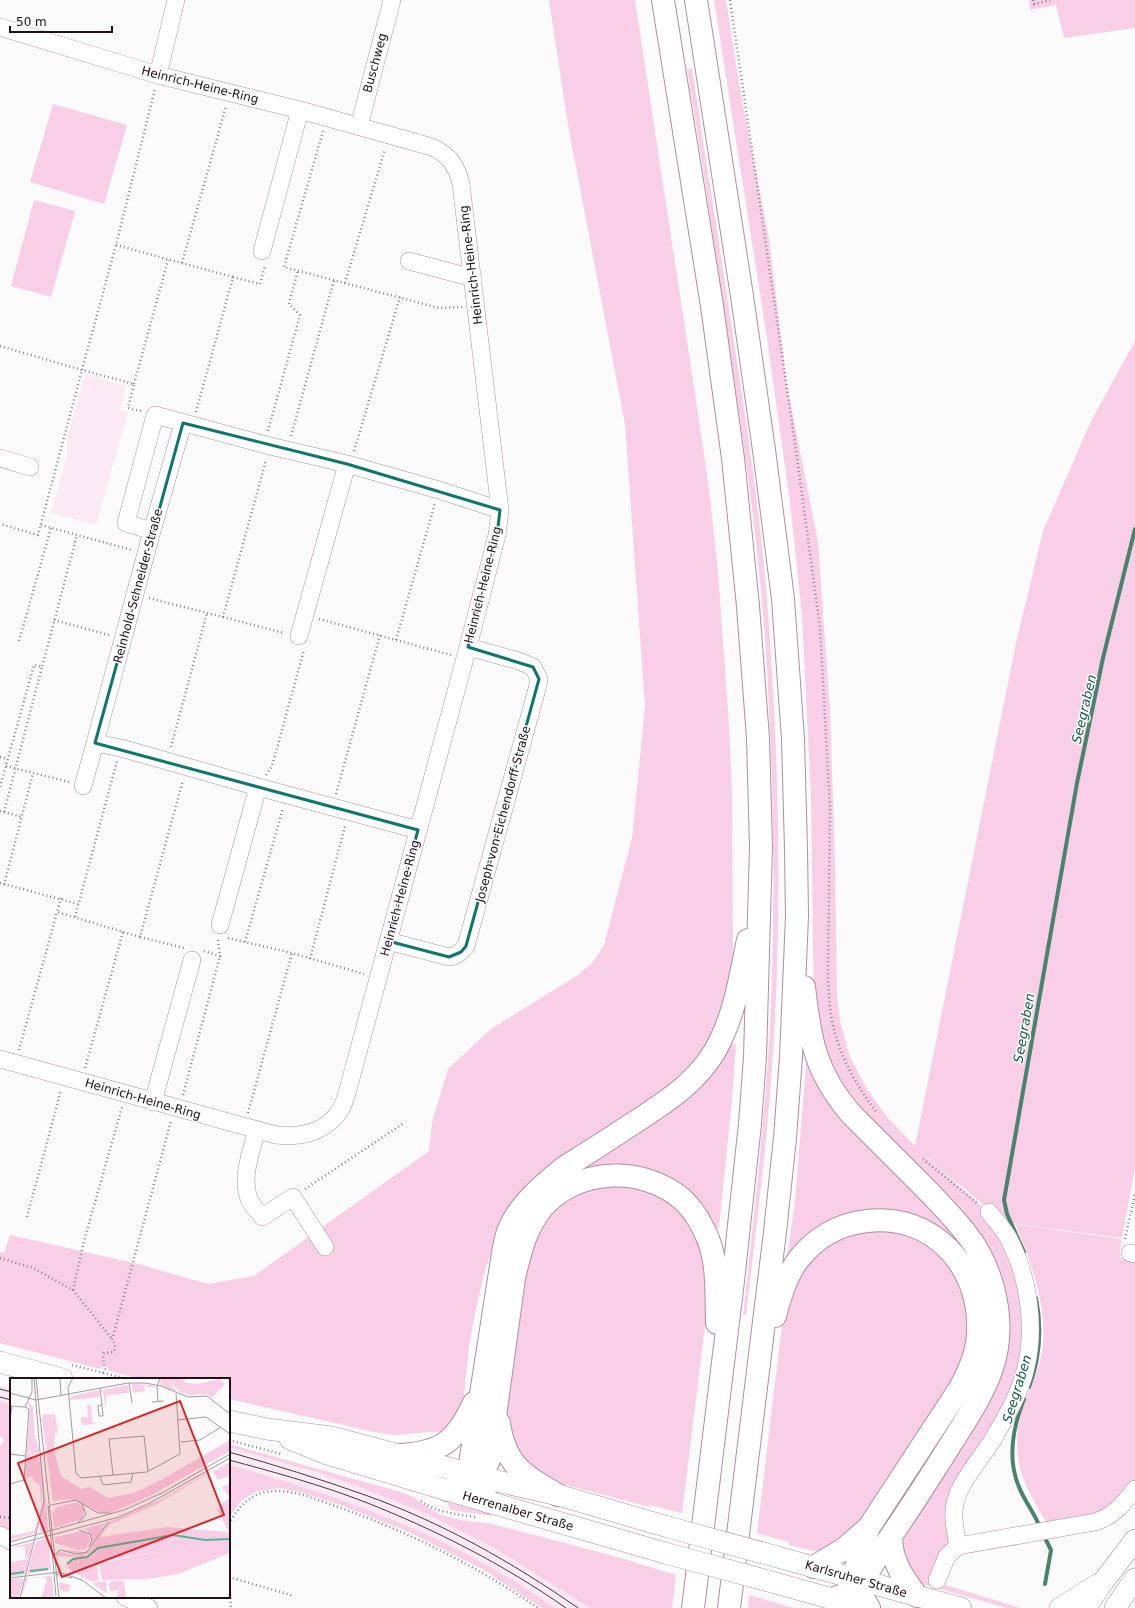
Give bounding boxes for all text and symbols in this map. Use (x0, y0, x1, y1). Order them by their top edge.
scale bar (10, 8, 112, 34)
text: 50 m (16, 15, 47, 29)
street label: Buschweg (360, 32, 390, 94)
street label: Heinrich-Heine-Ring (140, 64, 260, 106)
street label: Heinrich-Heine-Ring (457, 205, 485, 325)
street label: Reinhold-Schneider-Straße (111, 507, 165, 665)
street label: Heinrich-Heine-Ring (462, 525, 504, 645)
water label: Seegraben (1069, 673, 1099, 745)
street label: Joseph-von-Eichendorff-Straße (472, 724, 533, 905)
street label: Heinrich-Heine-Ring (378, 838, 422, 958)
water label: Seegraben (1011, 992, 1037, 1064)
street label: Heinrich-Heine-Ring (83, 1076, 203, 1122)
water label: Seegraben (1000, 1353, 1034, 1425)
inset map (10, 1378, 230, 1598)
street label: Herrenalber Straße (461, 1488, 575, 1534)
street label: Karlsruher Straße (803, 1558, 909, 1600)

